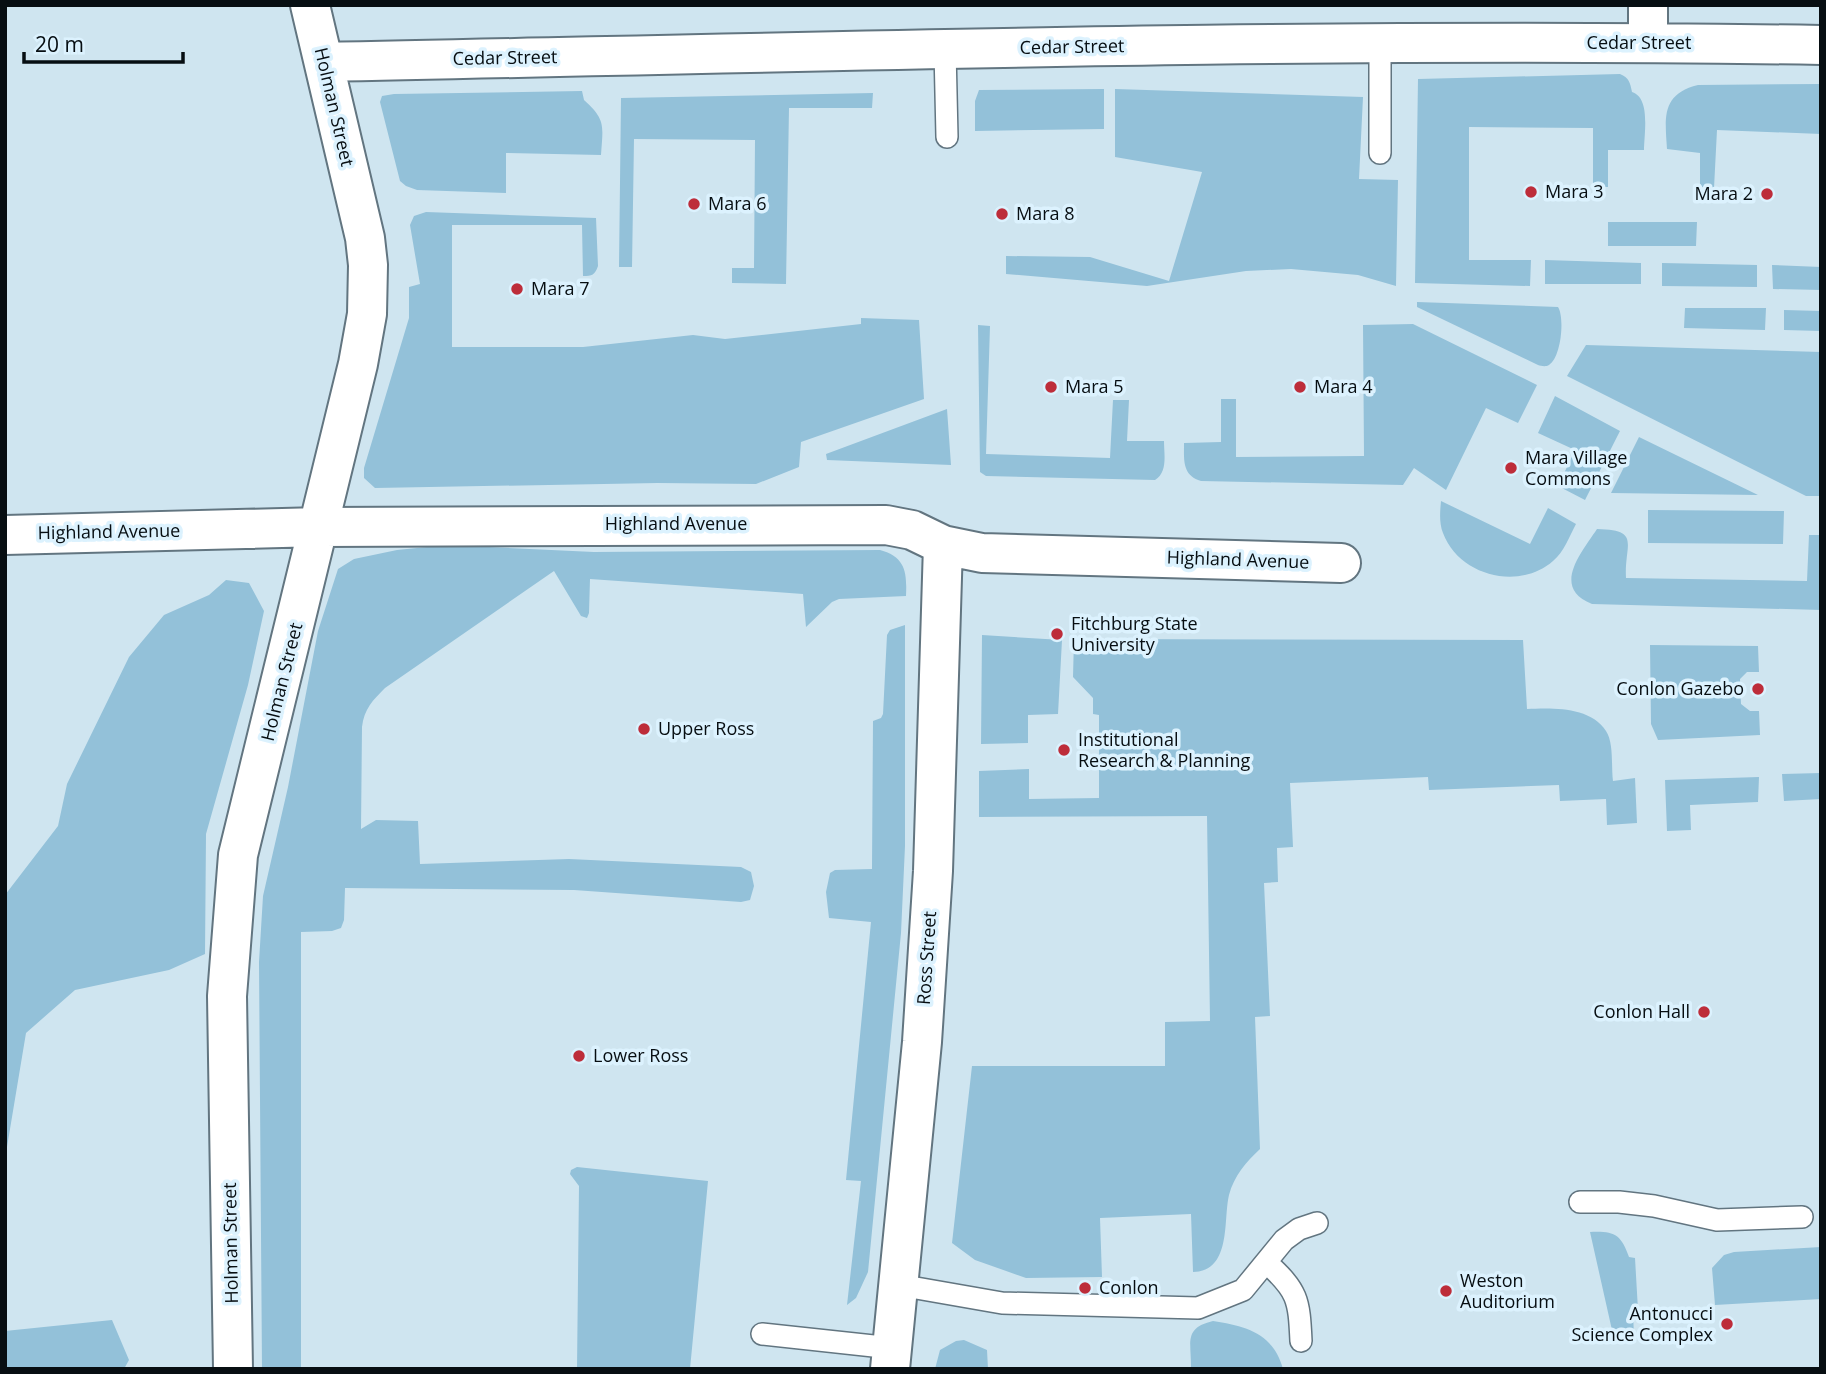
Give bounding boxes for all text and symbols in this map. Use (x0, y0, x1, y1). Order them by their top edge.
scale bar (24, 21, 184, 65)
text: 20 m (35, 30, 84, 58)
street label: Cedar Street (1587, 30, 1691, 54)
street label: Cedar Street (1019, 33, 1125, 59)
street label: Cedar Street (452, 44, 558, 70)
street label: Holman Street (310, 45, 360, 169)
place label: Mara 3 (1545, 179, 1604, 203)
place label: Mara 2 (1694, 181, 1753, 205)
marker: Mara 3 (1523, 184, 1539, 200)
marker: Mara 2 (1759, 186, 1775, 202)
place label: Mara 6 (708, 191, 767, 215)
marker: Mara 6 (686, 196, 702, 212)
place label: Mara 8 (1016, 201, 1075, 225)
marker: Mara 8 (994, 206, 1010, 222)
place label: Mara 7 (531, 276, 590, 300)
marker: Mara 7 (509, 281, 525, 297)
place label: Mara 5 (1065, 374, 1124, 398)
place label: Mara 4 (1314, 374, 1373, 398)
marker: Mara 5 (1043, 379, 1059, 395)
marker: Mara 4 (1292, 379, 1308, 395)
place label: Mara Village Commons (1525, 445, 1627, 490)
marker: Mara Village Commons (1503, 460, 1519, 476)
street label: Highland Avenue (605, 511, 747, 535)
street label: Highland Avenue (37, 518, 180, 544)
street label: Highland Avenue (1166, 545, 1310, 573)
place label: Fitchburg State University (1071, 611, 1198, 656)
street label: Holman Street (255, 620, 307, 744)
marker: Fitchburg State University (1049, 626, 1065, 642)
place label: Conlon Gazebo (1616, 676, 1744, 700)
marker: Conlon Gazebo (1750, 681, 1766, 697)
place label: Upper Ross (658, 716, 754, 740)
marker: Upper Ross (636, 721, 652, 737)
place label: Institutional Research & Planning (1078, 727, 1250, 772)
marker: Institutional Research & Planning (1056, 742, 1072, 758)
street label: Ross Street (911, 910, 941, 1006)
place label: Conlon Hall (1593, 999, 1690, 1023)
marker: Conlon Hall (1696, 1004, 1712, 1020)
place label: Lower Ross (593, 1043, 688, 1067)
marker: Lower Ross (571, 1048, 587, 1064)
street label: Holman Street (217, 1182, 243, 1304)
place label: Weston Auditorium (1460, 1268, 1555, 1313)
place label: Conlon (1099, 1275, 1159, 1299)
marker: Conlon (1077, 1280, 1093, 1296)
marker: Weston Auditorium (1438, 1283, 1454, 1299)
place label: Antonucci Science Complex (1571, 1301, 1714, 1346)
marker: Antonucci Science Complex (1719, 1316, 1735, 1332)

